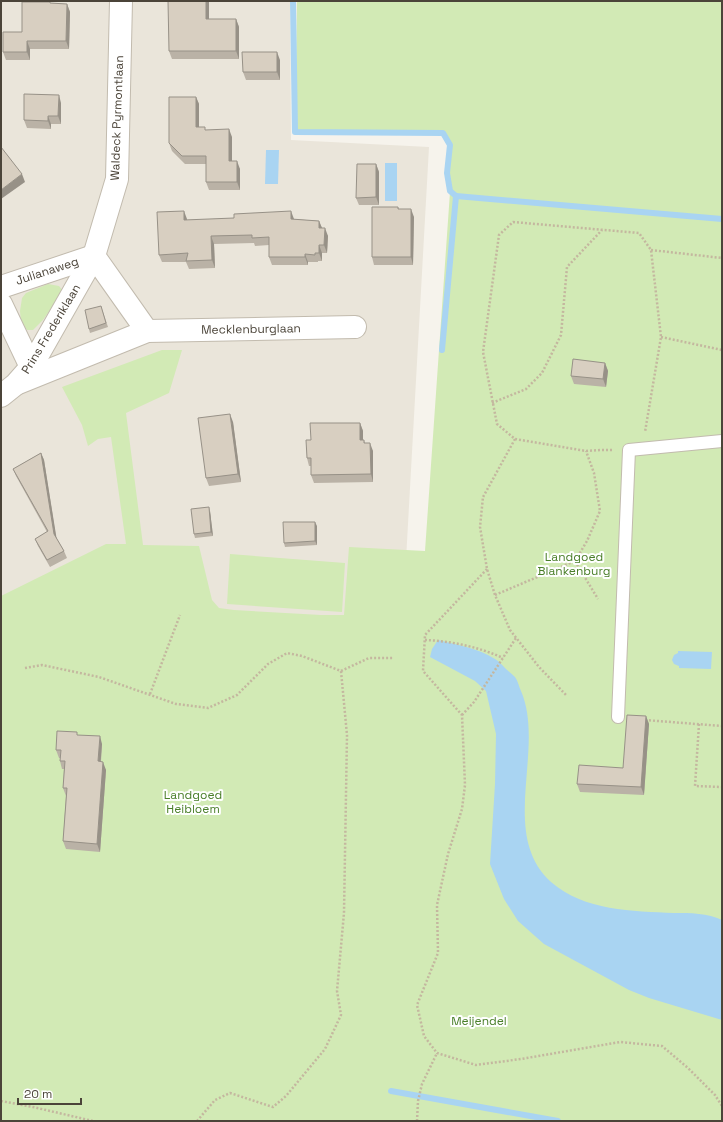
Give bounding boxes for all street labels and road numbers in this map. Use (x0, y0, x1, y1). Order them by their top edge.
street label: Waldeck Pyrmontlaan (107, 55, 127, 181)
street label: Julianaweg (13, 253, 81, 289)
street label: Prins Frederiklaan (18, 281, 84, 377)
street label: Mecklenburglaan (201, 320, 301, 338)

